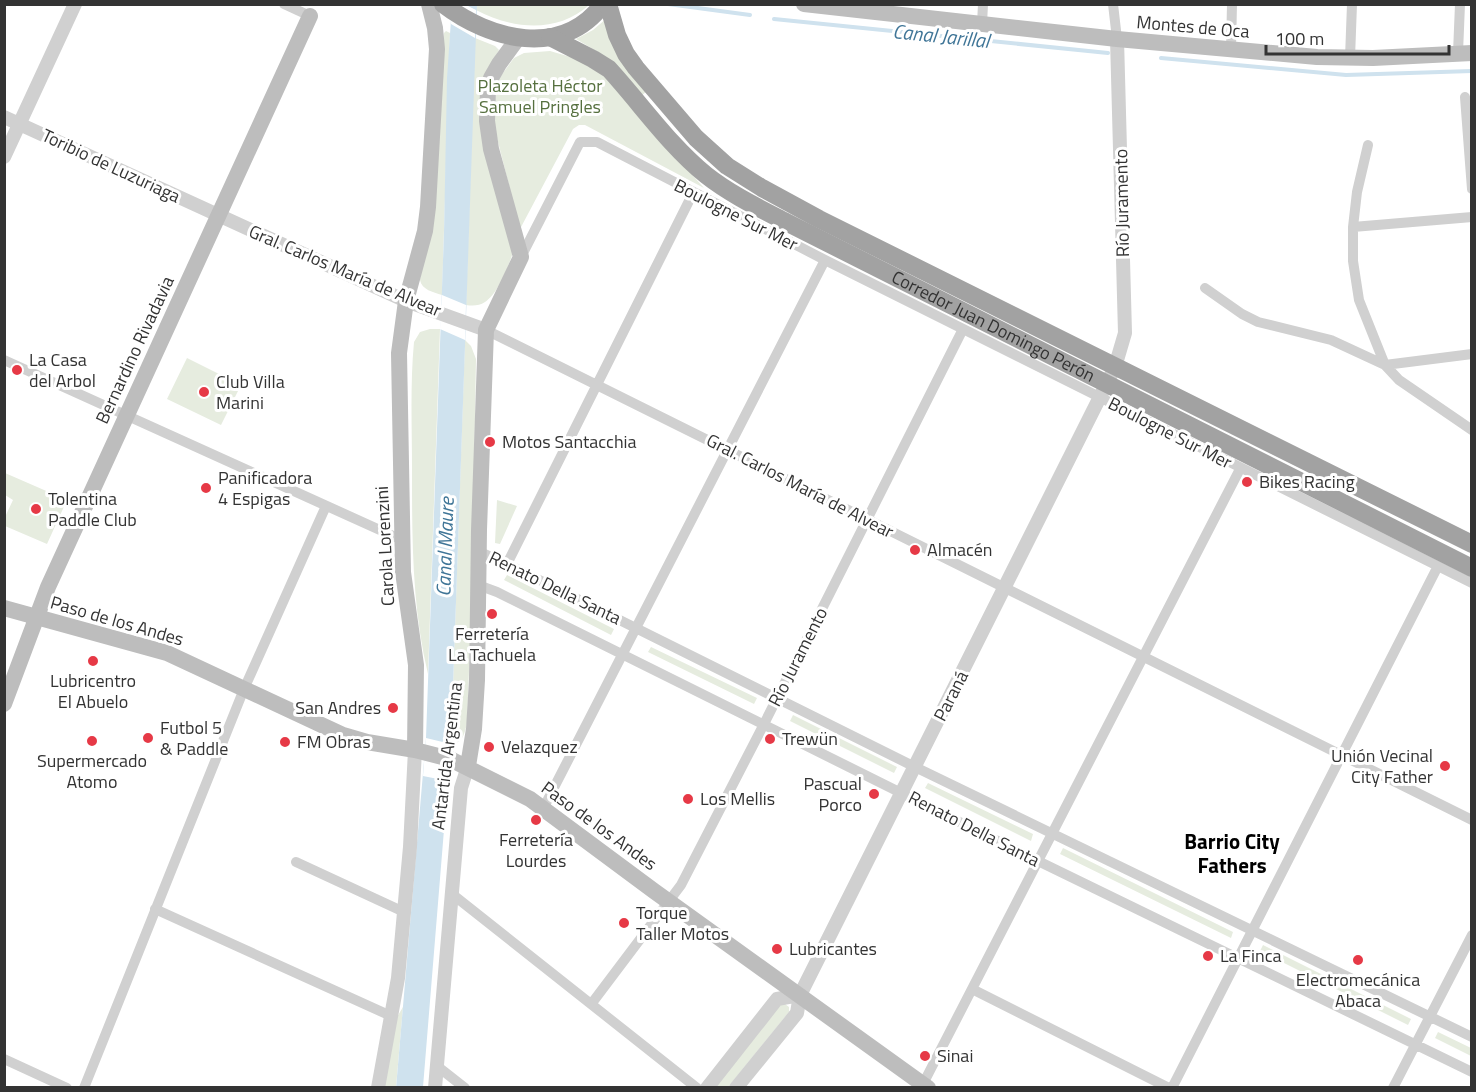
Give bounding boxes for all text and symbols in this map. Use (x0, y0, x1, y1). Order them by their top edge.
street label: Montes de Oca (1135, 8, 1251, 45)
water label: Canal Jarillal (891, 15, 994, 56)
scale bar (1266, 18, 1449, 56)
text: 100 m (1275, 25, 1324, 52)
park label: Plazoleta Héctor Samuel Pringles (477, 72, 603, 120)
street label: Toribio de Luzuriaga (37, 122, 185, 210)
street label: Río Juramento (1107, 149, 1136, 257)
street label: Boulogne Sur Mer (670, 172, 803, 257)
street label: Gral. Carlos María de Alvear (245, 218, 446, 323)
street label: Corredor Juan Domingo Perón (887, 263, 1100, 389)
street label: Bernardino Rivadavia (88, 271, 181, 428)
place label: La Casa del Arbol (29, 346, 96, 394)
marker: La Casa del Arbol (10, 363, 24, 377)
place label: Club Villa Marini (216, 368, 285, 416)
marker: Club Villa Marini (197, 385, 211, 399)
street label: Boulogne Sur Mer (1104, 390, 1237, 475)
street label: Gral. Carlos María de Alvear (702, 427, 899, 545)
place label: Motos Santacchia (502, 428, 637, 455)
marker: Motos Santacchia (483, 435, 497, 449)
place label: Panificadora 4 Espigas (218, 464, 312, 512)
place label: Bikes Racing (1259, 468, 1355, 495)
marker: Bikes Racing (1240, 475, 1254, 489)
marker: Panificadora 4 Espigas (199, 481, 213, 495)
place label: Tolentina Paddle Club (48, 485, 137, 533)
street label: Carola Lorenzini (368, 485, 401, 607)
water label: Canal Maure (427, 495, 462, 597)
marker: Tolentina Paddle Club (29, 502, 43, 516)
place label: Almacén (927, 536, 992, 563)
marker: Almacén (908, 543, 922, 557)
street label: Renato Della Santa (484, 544, 626, 631)
street label: Paso de los Andes (47, 589, 187, 652)
street label: Río Juramento (761, 602, 834, 711)
marker: Ferretería La Tachuela (485, 607, 499, 621)
place label: Ferretería La Tachuela (448, 620, 536, 668)
marker: Lubricentro El Abuelo (86, 654, 100, 668)
street label: Paraná (926, 666, 975, 726)
place label: Lubricentro El Abuelo (50, 667, 136, 715)
street label: Antartida Argentina (424, 681, 469, 831)
place label: San Andres (295, 694, 381, 721)
marker: San Andres (386, 701, 400, 715)
place label: Futbol 5 & Paddle (160, 714, 228, 762)
place label: Trewün (782, 725, 838, 752)
place label: FM Obras (297, 728, 371, 755)
marker: Futbol 5 & Paddle (141, 731, 155, 745)
marker: Trewün (763, 732, 777, 746)
place label: Velazquez (501, 733, 578, 760)
marker: Supermercado Atomo (85, 734, 99, 748)
marker: FM Obras (278, 735, 292, 749)
marker: Velazquez (482, 740, 496, 754)
place label: Unión Vecinal City Father (1331, 742, 1433, 790)
place label: Supermercado Atomo (37, 747, 147, 795)
marker: Unión Vecinal City Father (1438, 759, 1452, 773)
place label: Pascual Porco (803, 770, 862, 818)
street label: Paso de los Andes (536, 774, 663, 877)
street label: Renato Della Santa (904, 784, 1045, 873)
place label: Los Mellis (700, 785, 775, 812)
marker: Pascual Porco (867, 787, 881, 801)
marker: Los Mellis (681, 792, 695, 806)
marker: Ferretería Lourdes (529, 813, 543, 827)
district label: Barrio City Fathers (1184, 825, 1280, 881)
place label: Ferretería Lourdes (499, 826, 573, 874)
place label: Torque Taller Motos (636, 899, 729, 947)
marker: Torque Taller Motos (617, 916, 631, 930)
place label: Lubricantes (789, 935, 877, 962)
marker: Lubricantes (770, 942, 784, 956)
place label: La Finca (1220, 942, 1282, 969)
marker: La Finca (1201, 949, 1215, 963)
marker: Electromecánica Abaca (1351, 953, 1365, 967)
place label: Electromecánica Abaca (1296, 966, 1420, 1014)
place label: Sinai (937, 1042, 973, 1069)
marker: Sinai (918, 1049, 932, 1063)

